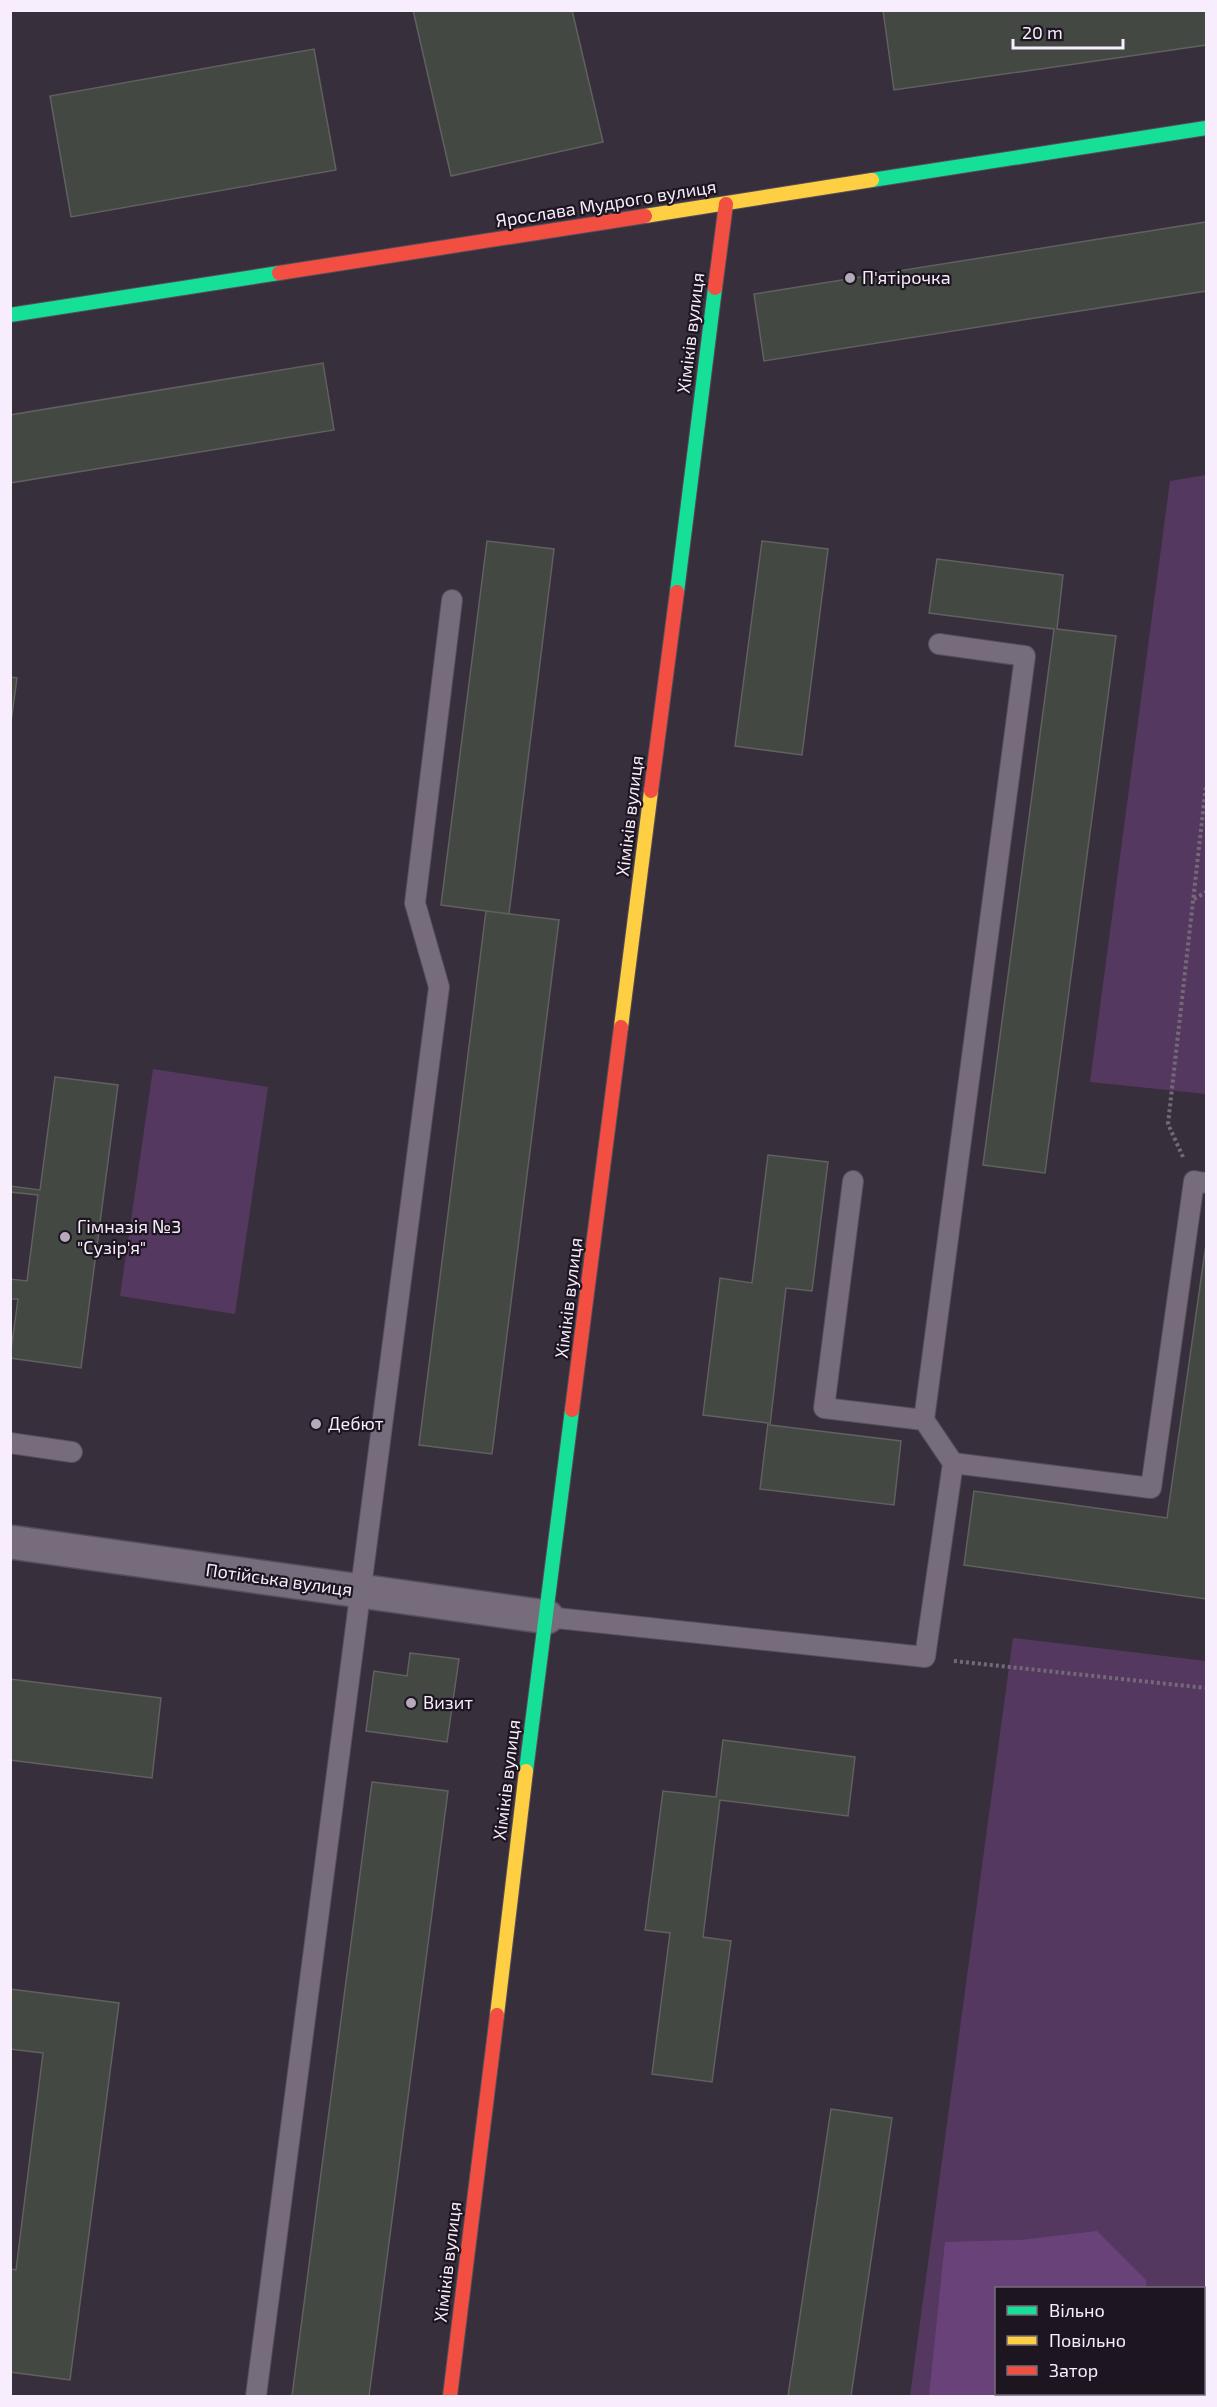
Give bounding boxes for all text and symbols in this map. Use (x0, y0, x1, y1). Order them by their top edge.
scale bar (1013, 12, 1122, 50)
text: 20 m (1022, 21, 1063, 43)
street label: Ярослава Мудрого вулиця (494, 175, 718, 231)
place label: П'ятірочка (862, 266, 951, 288)
street label: Хіміків вулиця (672, 271, 708, 395)
marker: П'ятірочка (843, 271, 857, 285)
street label: Хіміків вулиця (611, 754, 647, 878)
place label: Гімназія №3 "Сузір'я" (77, 1215, 181, 1258)
marker: Гімназія №3 "Сузір'я" (58, 1230, 72, 1244)
street label: Хіміків вулиця (550, 1236, 586, 1360)
place label: Дебют (328, 1412, 384, 1434)
marker: Дебют (309, 1417, 323, 1431)
street label: Потійська вулиця (204, 1558, 354, 1600)
place label: Визит (423, 1691, 473, 1713)
marker: Визит (404, 1696, 418, 1710)
street label: Хіміків вулиця (488, 1718, 524, 1842)
street label: Хіміків вулиця (429, 2200, 465, 2324)
legend (995, 2287, 1205, 2395)
text: Вільно (1049, 2299, 1105, 2321)
text: Повільно (1049, 2329, 1126, 2351)
text: Затор (1049, 2359, 1098, 2381)

